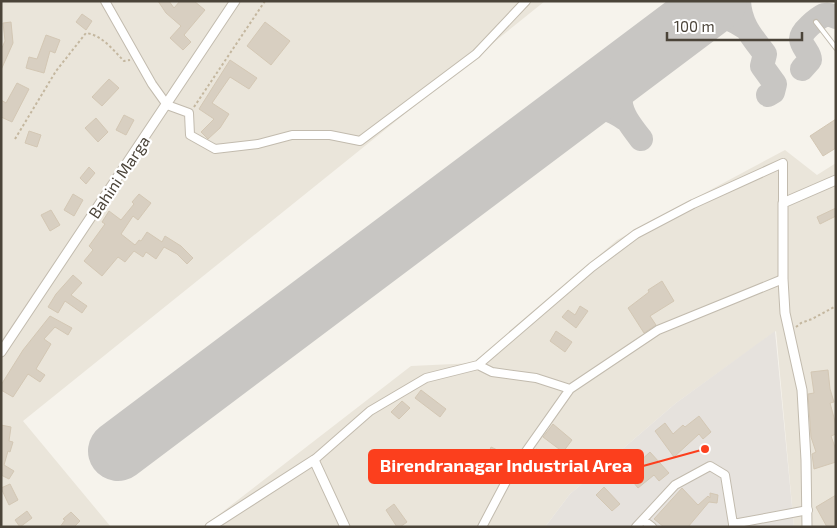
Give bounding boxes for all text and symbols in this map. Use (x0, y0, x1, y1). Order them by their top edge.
scale bar (667, 10, 802, 42)
text: 100 m (674, 17, 715, 35)
street label: Bahini Marga (84, 132, 153, 222)
callout: Birendranagar Industrial Area (369, 450, 643, 483)
text: Birendranagar Industrial Area (380, 454, 632, 476)

